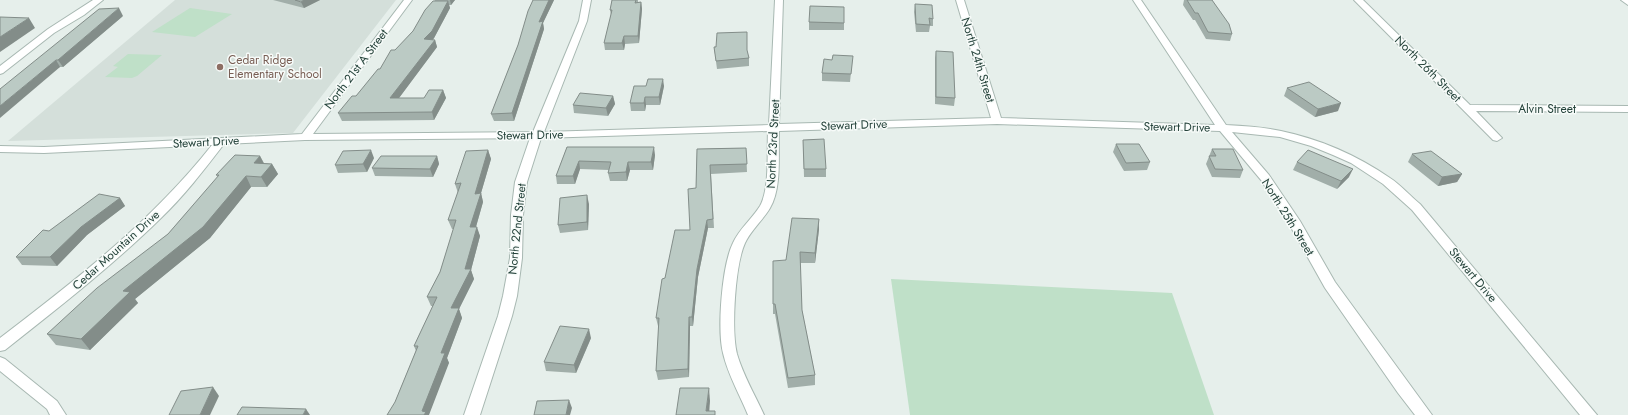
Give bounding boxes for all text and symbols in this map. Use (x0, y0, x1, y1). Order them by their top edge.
street label: North 24th Street (957, 15, 1000, 105)
street label: North 21st A Street (320, 25, 392, 113)
street label: North 26th Street (1391, 32, 1466, 107)
place label: Cedar Ridge Elementary School (228, 51, 322, 83)
marker: Cedar Ridge Elementary School (215, 62, 225, 72)
street label: North 23rd Street (762, 99, 784, 189)
street label: Alvin Street (1518, 100, 1576, 118)
street label: Stewart Drive (820, 115, 888, 135)
street label: Stewart Drive (1144, 117, 1210, 137)
street label: Stewart Drive (497, 125, 563, 145)
street label: Stewart Drive (172, 131, 240, 153)
street label: North 25th Street (1257, 175, 1319, 259)
street label: North 22nd Street (503, 182, 531, 276)
street label: Cedar Mountain Drive (68, 206, 164, 294)
street label: Stewart Drive (1445, 244, 1501, 306)

